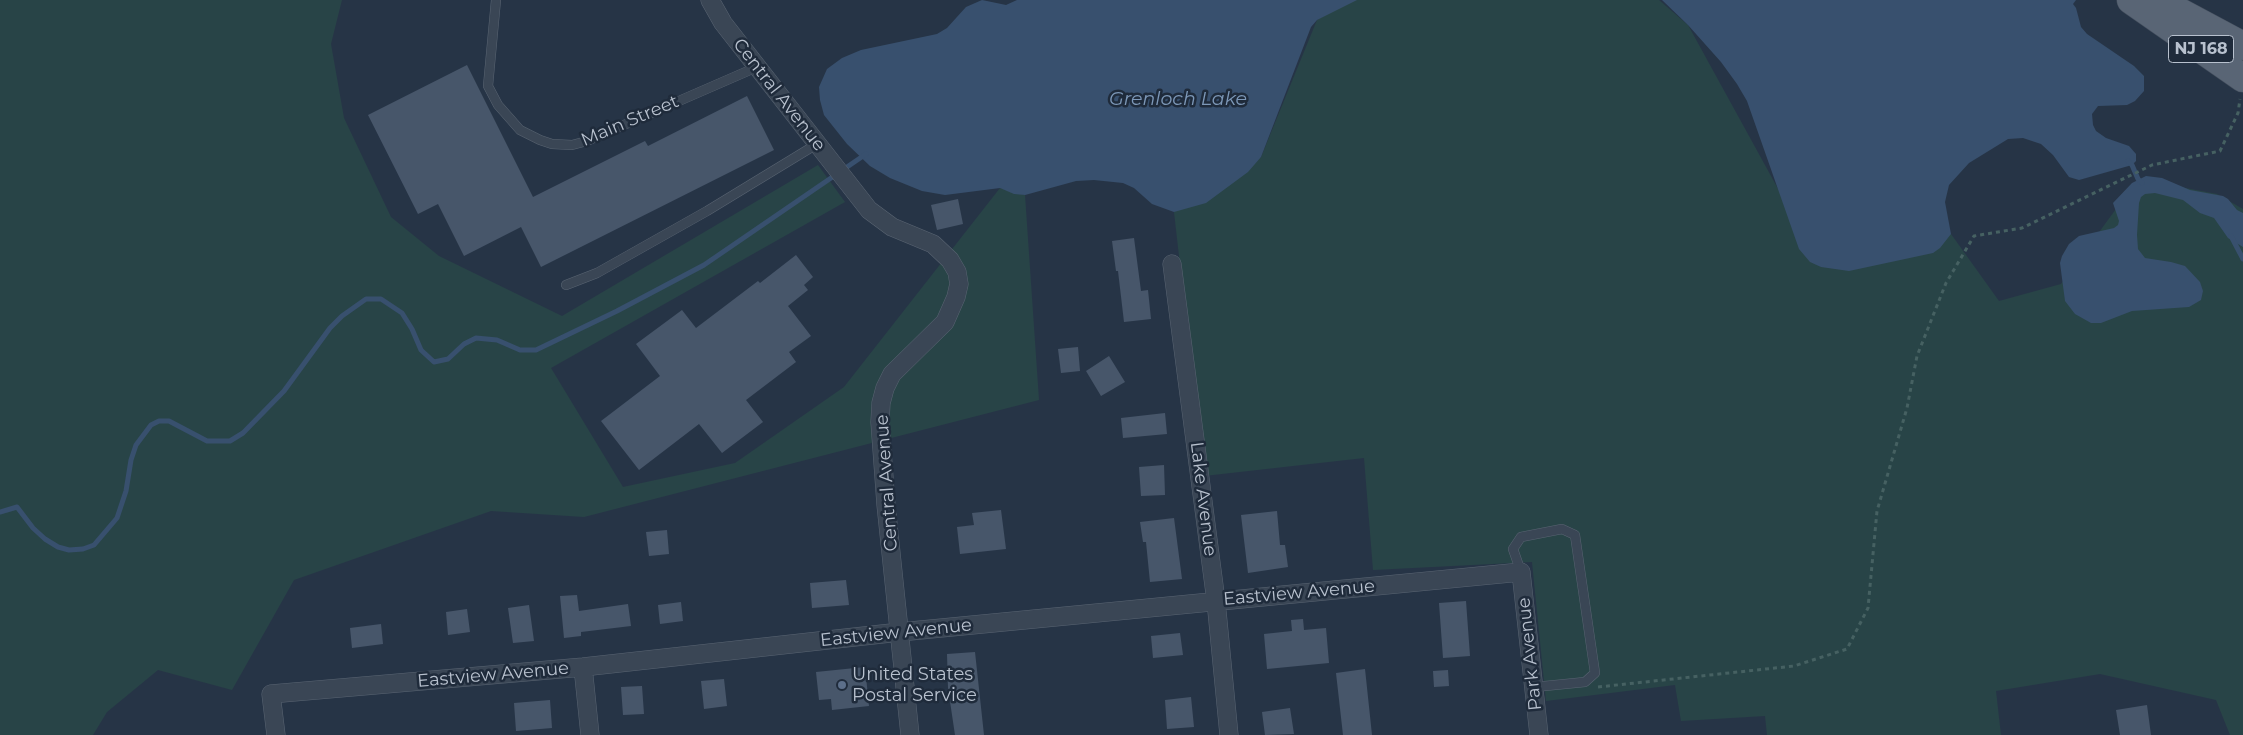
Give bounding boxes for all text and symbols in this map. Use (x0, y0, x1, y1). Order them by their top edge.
street label: Central Avenue (728, 34, 830, 156)
road number: NJ 168 (2168, 36, 2234, 62)
water label: Grenloch Lake (1109, 88, 1247, 110)
street label: Main Street (578, 91, 682, 151)
street label: Central Avenue (871, 414, 903, 552)
street label: Lake Avenue (1185, 441, 1221, 557)
street label: Eastview Avenue (1222, 576, 1376, 610)
street label: Park Avenue (1513, 596, 1547, 712)
street label: Eastview Avenue (819, 614, 973, 652)
street label: Eastview Avenue (416, 658, 570, 692)
place label: United States Postal Service (852, 664, 977, 706)
marker: United States Postal Service (836, 679, 848, 691)

